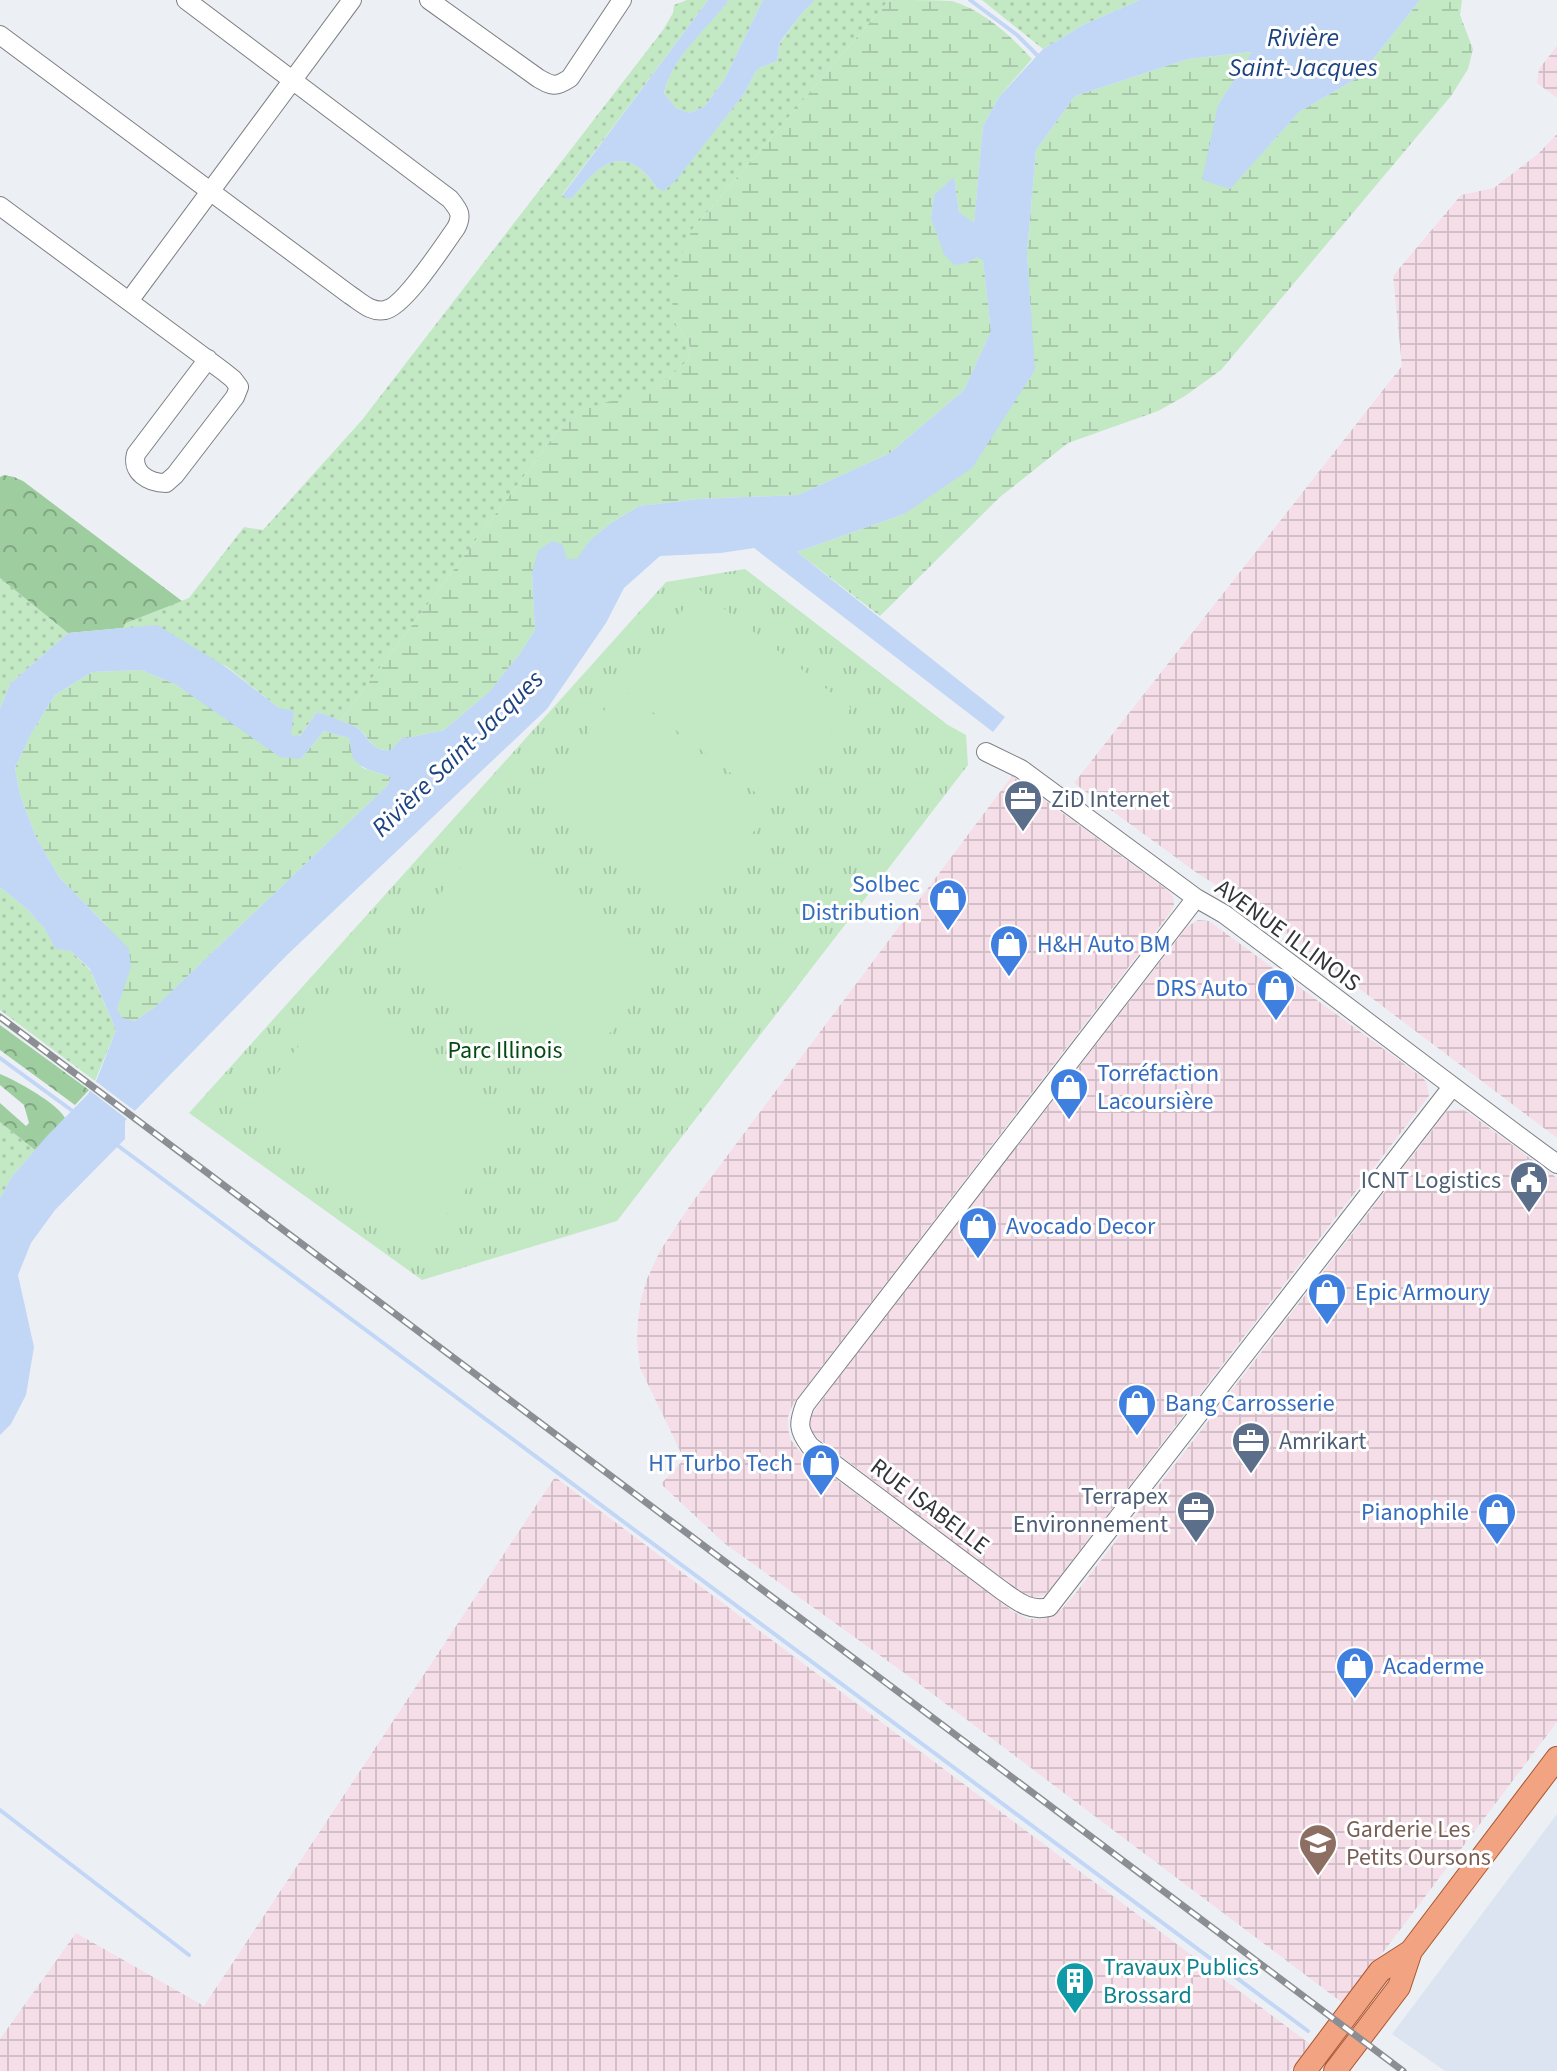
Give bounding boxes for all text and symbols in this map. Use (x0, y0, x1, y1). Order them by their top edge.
water label: Rivière Saint-Jacques (1228, 19, 1378, 86)
water label: Rivière Saint-Jacques (363, 661, 552, 845)
office icon: ZiD Internet (1002, 778, 1044, 833)
place label: ZiD Internet (1051, 782, 1170, 817)
place label: Solbec Distribution (801, 867, 920, 930)
street label: AVENUE ILLINOIS (1208, 870, 1368, 1000)
shop icon: Solbec Distribution (927, 877, 969, 932)
shop icon: H&H Auto BM (988, 923, 1030, 978)
place label: H&H Auto BM (1037, 927, 1171, 962)
shop icon: DRS Auto (1255, 967, 1297, 1022)
place label: DRS Auto (1156, 971, 1248, 1006)
park label: Parc Illinois (447, 1033, 563, 1068)
place label: Torréfaction Lacoursière (1097, 1056, 1219, 1119)
shop icon: Torréfaction Lacoursière (1048, 1066, 1090, 1121)
public building icon: ICNT Logistics (1508, 1159, 1550, 1214)
place label: ICNT Logistics (1361, 1163, 1501, 1198)
shop icon: Avocado Decor (957, 1205, 999, 1260)
place label: Avocado Decor (1006, 1209, 1156, 1244)
shop icon: Epic Armoury (1306, 1271, 1348, 1326)
place label: Epic Armoury (1355, 1275, 1490, 1310)
shop icon: Bang Carrosserie (1116, 1382, 1158, 1437)
place label: Bang Carrosserie (1165, 1386, 1335, 1421)
office icon: Amrikart (1230, 1420, 1272, 1475)
place label: Amrikart (1279, 1424, 1366, 1459)
shop icon: HT Turbo Tech (800, 1442, 842, 1497)
place label: HT Turbo Tech (648, 1446, 793, 1481)
street label: RUE ISABELLE (863, 1450, 997, 1563)
place label: Terrapex Environnement (1013, 1479, 1168, 1542)
office icon: Terrapex Environnement (1175, 1489, 1217, 1544)
shop icon: Pianophile (1476, 1491, 1518, 1546)
place label: Pianophile (1361, 1495, 1469, 1530)
shop icon: Acaderme (1334, 1645, 1376, 1700)
place label: Acaderme (1383, 1649, 1484, 1684)
place label: Garderie Les Petits Oursons (1346, 1812, 1491, 1875)
school or university icon: Garderie Les Petits Oursons (1297, 1822, 1339, 1877)
place label: Travaux Publics Brossard (1103, 1950, 1259, 2013)
building icon: Travaux Publics Brossard (1054, 1960, 1096, 2015)

